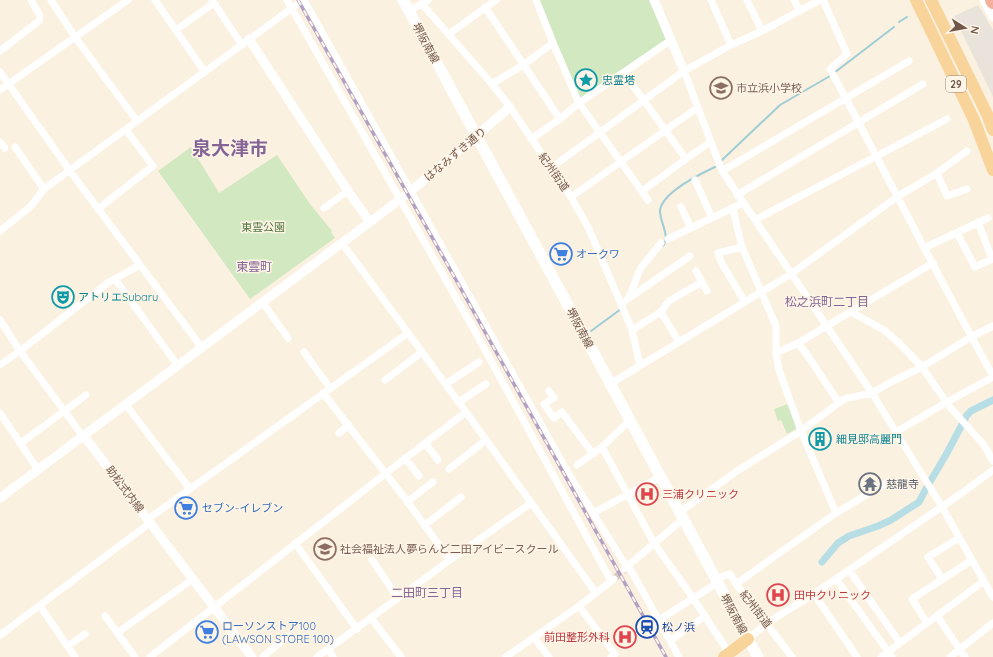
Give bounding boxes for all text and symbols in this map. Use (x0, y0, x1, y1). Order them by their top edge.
north arrow (945, 8, 985, 48)
street label: 堺阪南線 (409, 20, 443, 66)
text: N (967, 25, 982, 35)
place icon: 忠霊塔 (573, 67, 599, 93)
place label: 忠霊塔 (602, 73, 635, 87)
school or university icon: 市立浜小学校 (708, 75, 734, 101)
road number: 29 (946, 76, 966, 92)
place label: 市立浜小学校 (736, 81, 802, 95)
street label: はなみずき通り (421, 124, 489, 184)
district label: 泉大津市 (192, 136, 268, 160)
street label: 紀州街道 (536, 150, 572, 194)
park label: 東雲公園 (241, 220, 285, 234)
supermarket icon: オークワ (548, 241, 574, 267)
place label: オークワ (576, 247, 620, 261)
district label: 東雲町 (236, 259, 272, 274)
theatre icon: アトリエSubaru (50, 284, 76, 310)
place label: アトリエSubaru (78, 290, 158, 304)
district label: 松之浜町二丁目 (785, 294, 869, 309)
street label: 堺阪南線 (563, 305, 597, 351)
building icon: 細見邸高麗門 (807, 426, 833, 452)
place label: 細見邸高麗門 (836, 432, 902, 446)
street label: 助松式内線 (103, 463, 147, 515)
temple icon: 慈龍寺 (857, 471, 883, 497)
place label: 慈龍寺 (886, 477, 919, 491)
hospital icon: 三浦クリニック (634, 481, 660, 507)
place label: 三浦クリニック (662, 487, 739, 501)
supermarket icon: セブン-イレブン (173, 495, 199, 521)
place label: セブン-イレブン (202, 501, 283, 515)
school or university icon: 社会福祉法人夢らんど二田アイビースクール (312, 536, 338, 562)
place label: 社会福祉法人夢らんど二田アイビースクール (340, 542, 559, 556)
hospital icon: 田中クリニック (765, 582, 791, 608)
district label: 二田町三丁目 (391, 585, 463, 600)
street label: 紀州街道 (737, 587, 775, 631)
place label: 田中クリニック (794, 588, 871, 602)
street label: 堺阪南線 (717, 591, 751, 637)
station icon: 松ノ浜 (634, 614, 660, 640)
supermarket icon: ローソンストア100 (LAWSON STORE 100) (194, 619, 220, 645)
place label: ローソンストア100 (LAWSON STORE 100) (222, 619, 334, 646)
place label: 松ノ浜 (662, 620, 695, 634)
hospital icon: 前田整形外科 (612, 624, 638, 650)
place label: 前田整形外科 (544, 630, 610, 644)

